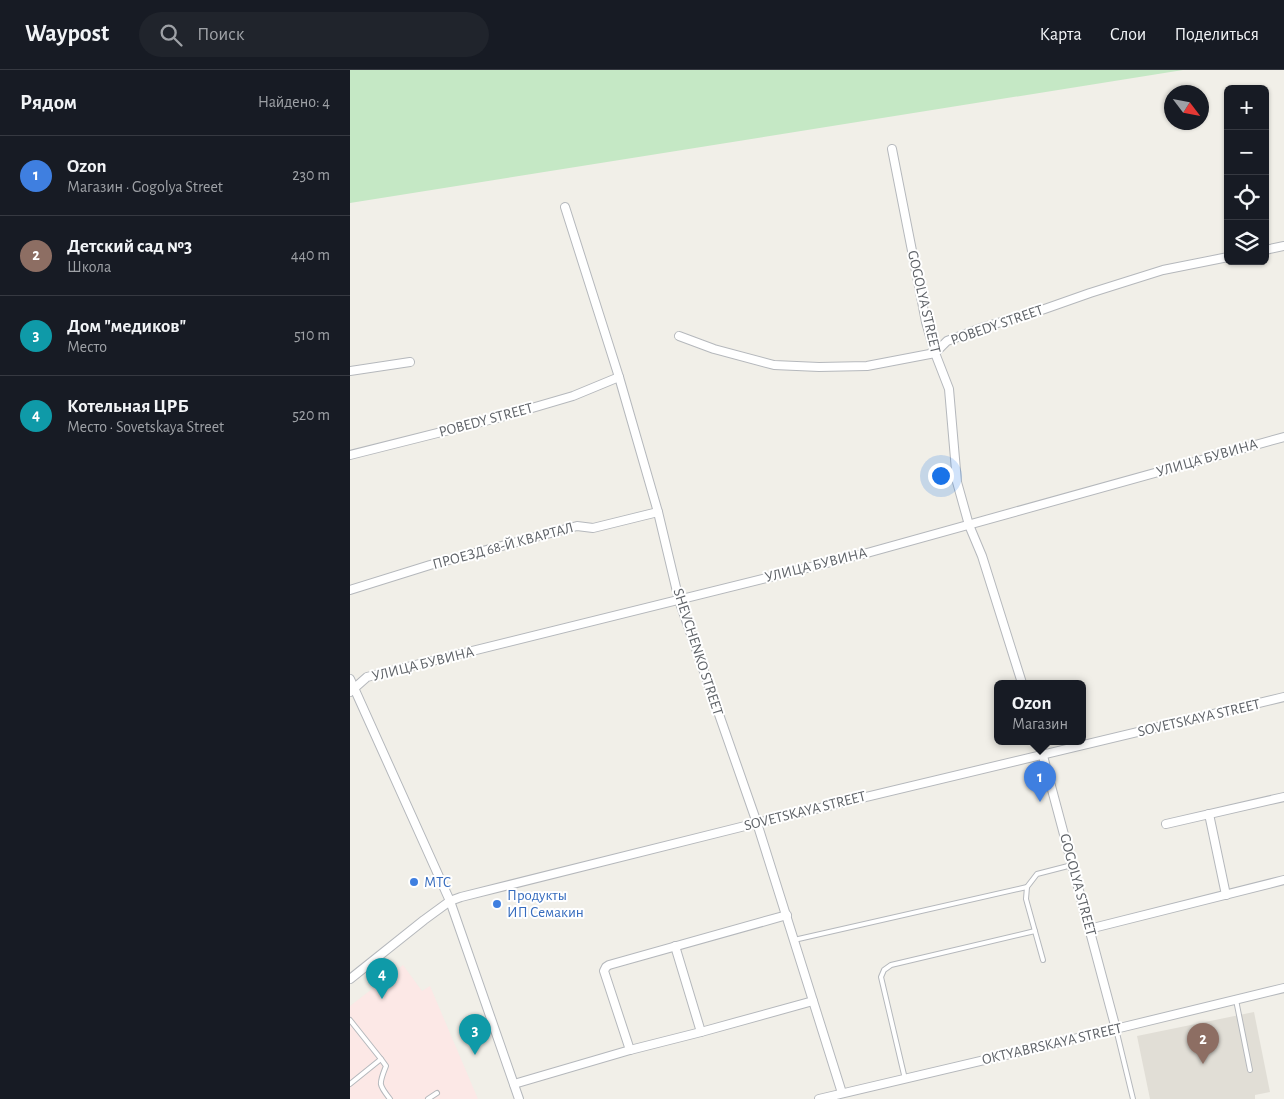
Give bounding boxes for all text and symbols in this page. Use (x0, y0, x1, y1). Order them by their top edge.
search box (139, 12, 489, 57)
icon: search (157, 21, 185, 49)
text: Waypost (25, 22, 109, 46)
text: Поиск (197, 25, 245, 44)
text: Карта (1040, 26, 1082, 44)
text: Слои (1110, 26, 1146, 44)
text: Поделиться (1174, 26, 1259, 44)
north arrow (1164, 85, 1209, 130)
map controls (1224, 85, 1269, 265)
button: + (1224, 85, 1269, 130)
text: Рядом (20, 92, 77, 113)
text: Найдено: 4 (258, 94, 330, 110)
button: − (1224, 130, 1269, 175)
text: Ozon (67, 157, 106, 176)
text: 1 (33, 167, 39, 183)
text: 230 m (292, 167, 330, 183)
button: locate (1224, 175, 1269, 220)
text: Магазин · Gogolya Street (67, 179, 223, 195)
button: layers (1224, 220, 1269, 265)
text: Детский сад №3 (67, 237, 192, 256)
text: 2 (32, 247, 40, 263)
text: 440 m (291, 247, 330, 263)
street label: GOGOLYA STREET (905, 249, 943, 356)
text: Школа (67, 259, 111, 275)
street label: POBEDY STREET (949, 302, 1046, 348)
text: Дом "медиков" (67, 317, 186, 336)
text: 3 (33, 327, 39, 343)
text: 510 m (294, 327, 330, 343)
text: Место (67, 339, 107, 355)
text: Котельная ЦРБ (67, 397, 189, 416)
street label: POBEDY STREET (437, 400, 535, 440)
text: 4 (32, 407, 40, 423)
text: 520 m (292, 407, 330, 423)
text: Место · Sovetskaya Street (67, 419, 224, 435)
street label: УЛИЦА БУВИНА (1155, 436, 1260, 480)
your location (928, 463, 954, 489)
street label: ПРОЕЗД 68-Й КВАРТАЛ (431, 520, 575, 572)
street label: УЛИЦА БУВИНА (763, 545, 869, 585)
street label: SHEVCHENKO STREET (670, 587, 726, 718)
street label: УЛИЦА БУВИНА (370, 644, 476, 684)
popup (994, 680, 1086, 745)
text: Ozon (1012, 694, 1051, 713)
street label: SOVETSKAYA STREET (1136, 696, 1262, 739)
text: Магазин (1012, 716, 1068, 732)
pin: 1 (1024, 761, 1056, 802)
street label: SOVETSKAYA STREET (743, 788, 868, 833)
street label: GOGOLYA STREET (1057, 832, 1099, 938)
place label: МТС (424, 875, 451, 890)
marker: МТС (408, 876, 420, 888)
place label: Продукты ИП Семакин (507, 888, 584, 920)
marker: Продукты ИП Семакин (491, 898, 503, 910)
pin: 4 (366, 958, 398, 999)
pin: 3 (459, 1014, 491, 1055)
street label: OKTYABRSKAYA STREET (981, 1020, 1124, 1067)
pin: 2 (1187, 1023, 1219, 1064)

